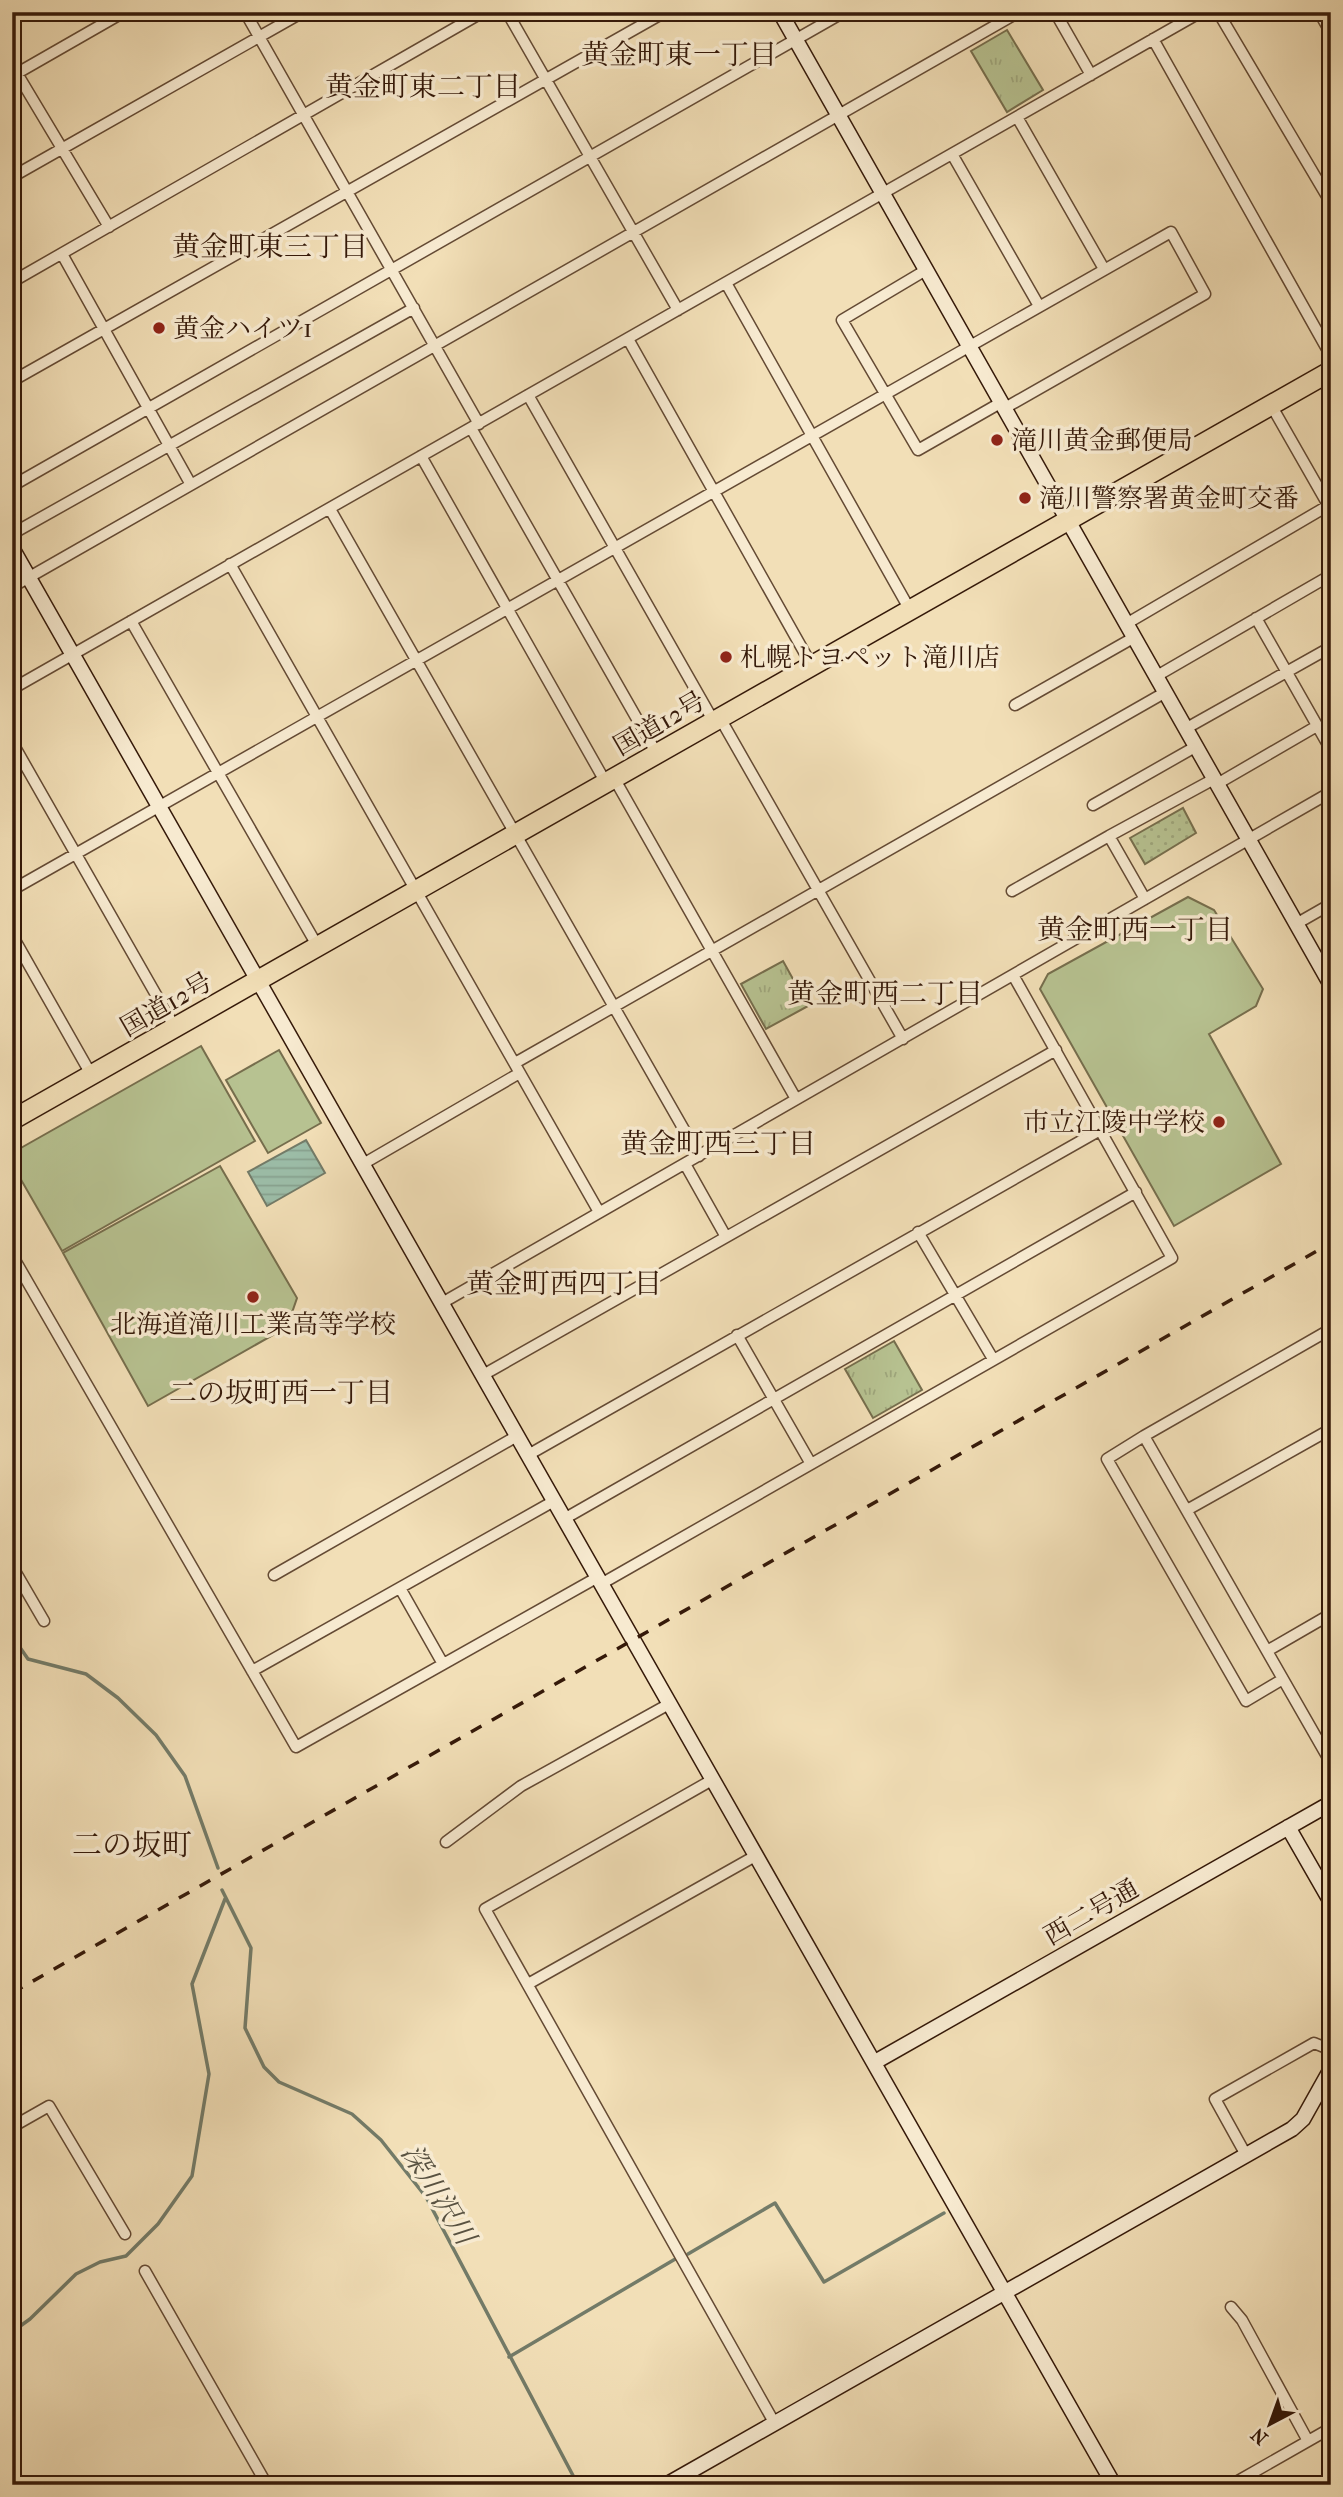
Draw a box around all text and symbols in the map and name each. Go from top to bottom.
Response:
district label: 黄金町東一丁目 [581,38,777,71]
district label: 黄金町東二丁目 [325,70,521,103]
district label: 黄金町東三丁目 [172,230,368,263]
place label: 黄金ハイツ1 [173,313,312,344]
marker: 黄金ハイツ1 [151,320,167,336]
place label: 滝川黄金郵便局 [1011,425,1193,456]
marker: 滝川黄金郵便局 [989,432,1005,448]
place label: 滝川警察署黄金町交番 [1039,483,1299,514]
marker: 滝川警察署黄金町交番 [1017,490,1033,506]
place label: 札幌トヨペット滝川店 [740,642,1000,673]
marker: 札幌トヨペット滝川店 [718,649,734,665]
street label: 国道12号 [608,685,711,762]
district label: 黄金町西一丁目 [1037,913,1233,946]
street label: 国道12号 [115,966,218,1043]
district label: 黄金町西二丁目 [787,977,983,1010]
place label: 市立江陵中学校 [1023,1107,1205,1138]
marker: 市立江陵中学校 [1211,1114,1227,1130]
district label: 黄金町西三丁目 [620,1127,816,1160]
district label: 黄金町西四丁目 [466,1267,662,1300]
marker: 北海道滝川工業高等学校 [245,1289,261,1305]
place label: 北海道滝川工業高等学校 [110,1309,396,1340]
district label: 二の坂町西一丁目 [169,1376,393,1409]
district label: 二の坂町 [72,1828,192,1863]
street label: 西二号通 [1038,1873,1144,1952]
water label: 深川沢川 [395,2138,484,2253]
north arrow [1234,2388,1304,2458]
text: N [1246,2423,1272,2449]

